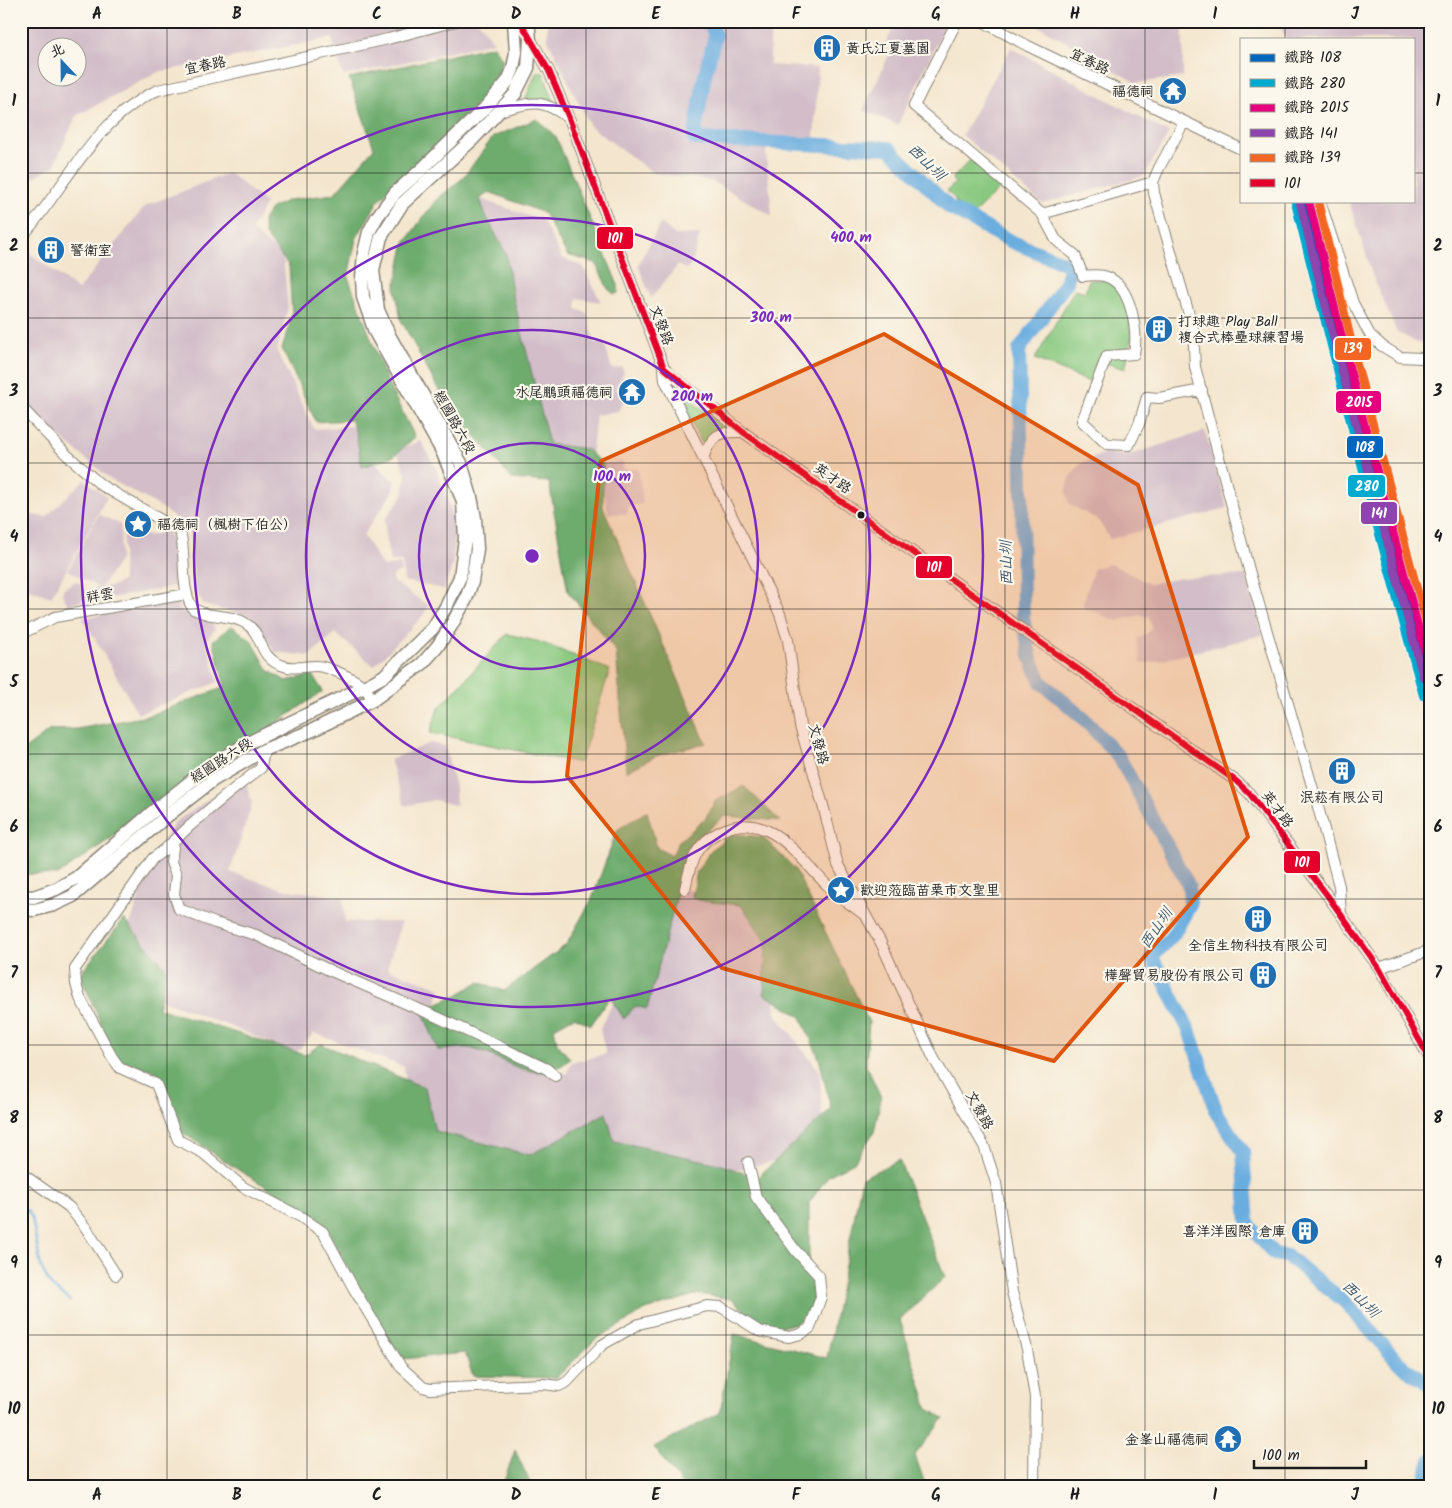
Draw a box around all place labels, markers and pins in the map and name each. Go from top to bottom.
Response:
building icon: 黃氏江夏墓園 [812,33,842,63]
place label: 黃氏江夏墓園 [846,38,930,60]
temple icon: 福德祠 [1158,76,1188,106]
place label: 福德祠 [1112,81,1154,103]
building icon: 警衛室 [36,235,66,265]
place label: 警衛室 [70,240,112,262]
place label: 打球趣 Play Ball 複合式棒壘球練習場 [1178,311,1304,349]
building icon: 打球趣 Play Ball 複合式棒壘球練習場 [1144,314,1174,344]
temple icon: 水尾鵬頭福德祠 [617,377,647,407]
place label: 水尾鵬頭福德祠 [515,382,613,404]
place icon: 福德祠（楓樹下伯公） [123,509,153,539]
unlabelled marker [856,510,866,520]
place label: 福德祠（楓樹下伯公） [157,514,297,536]
centre of rings [523,547,541,565]
building icon: 泯菘有限公司 [1327,756,1357,786]
place label: 泯菘有限公司 [1300,787,1384,809]
place icon: 歡迎蒞臨苗栗市文聖里 [826,875,856,905]
place label: 歡迎蒞臨苗栗市文聖里 [860,880,1000,902]
building icon: 全信生物科技有限公司 [1243,904,1273,934]
place label: 全信生物科技有限公司 [1188,935,1328,957]
building icon: 樺聲貿易股份有限公司 [1248,960,1278,990]
place label: 樺聲貿易股份有限公司 [1104,965,1244,987]
building icon: 喜洋洋國際 倉庫 [1290,1216,1320,1246]
place label: 喜洋洋國際 倉庫 [1182,1221,1286,1243]
temple icon: 金峯山福德祠 [1213,1424,1243,1454]
place label: 金峯山福德祠 [1125,1429,1209,1451]

